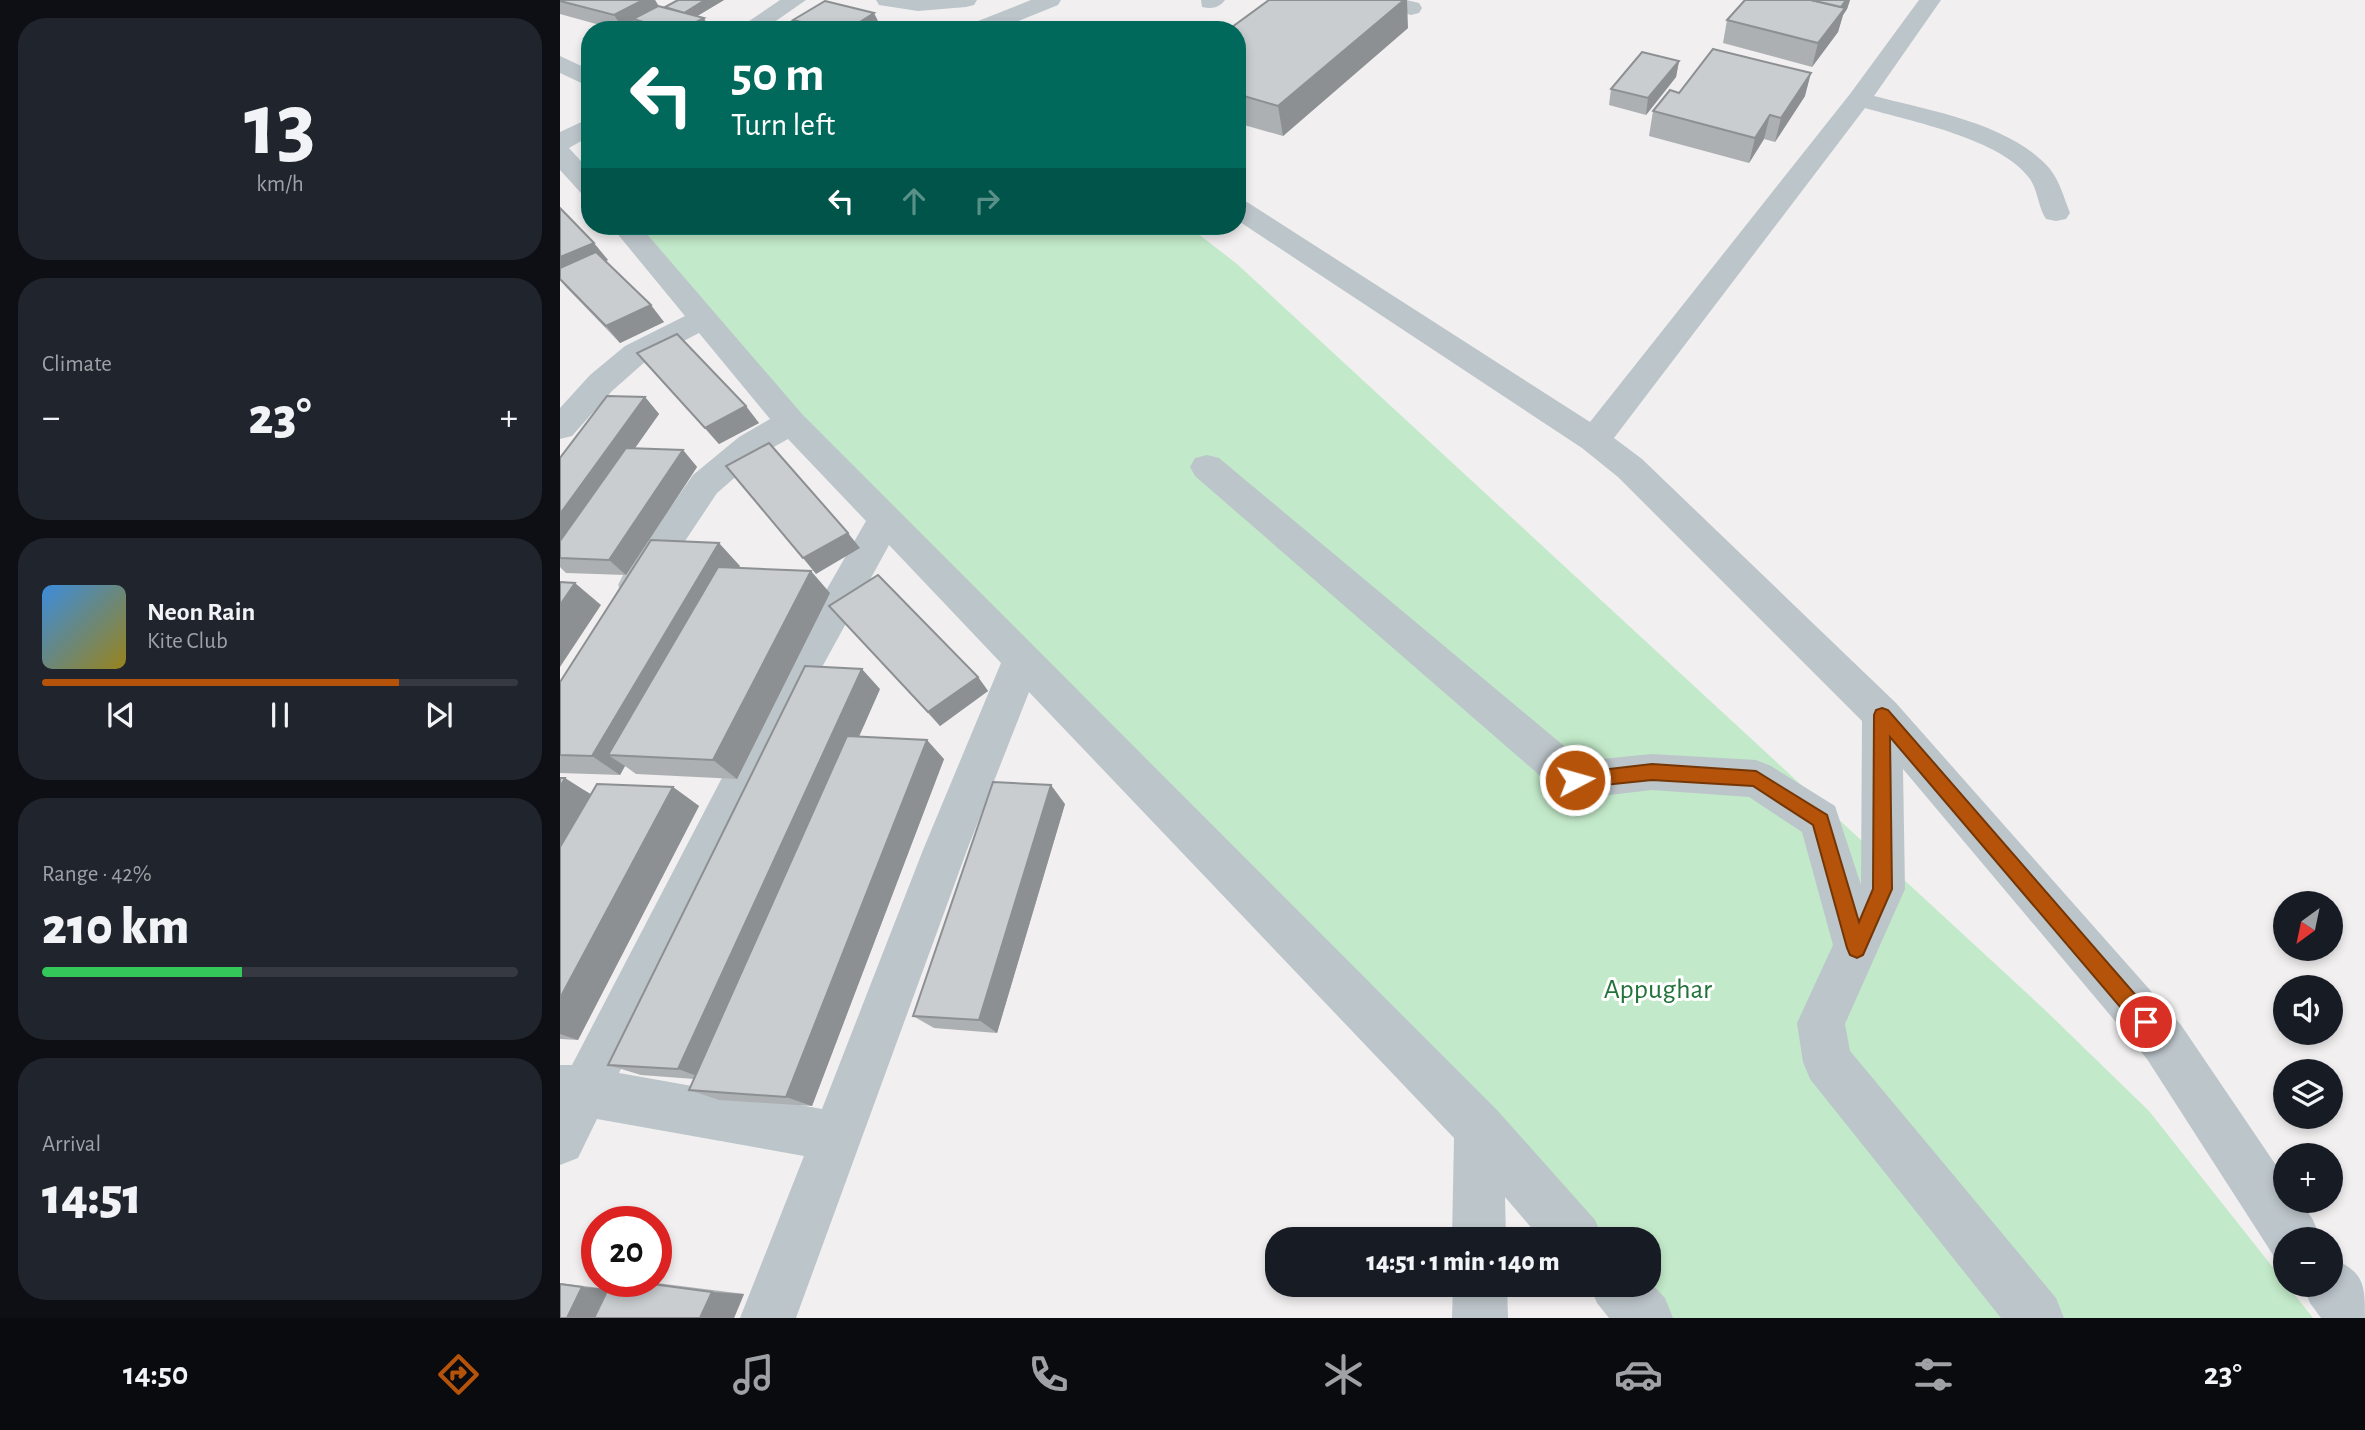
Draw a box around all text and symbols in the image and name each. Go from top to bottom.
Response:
icon: left [616,49,707,140]
text: 50 m [731,51,825,100]
text: 13 [244,80,316,171]
text: Turn left [731,109,835,141]
text: km/h [256,173,304,196]
icon: left [822,182,860,220]
icon: ahead [895,182,933,220]
icon: right [968,182,1006,220]
text: Climate [42,353,112,376]
text: 23° [249,391,311,443]
text: − [42,399,60,437]
text: + [500,399,518,437]
text: Neon Rain [147,599,255,625]
text: Kite Club [147,630,228,653]
icon: previous [102,696,140,734]
icon: pause [261,696,299,734]
icon: next [420,696,458,734]
position arrow [1538,743,1612,817]
text: Range · 42% [42,863,152,886]
north arrow [2273,891,2343,961]
map controls [2273,891,2343,1297]
text: 210 km [42,901,189,953]
button: sound [2273,975,2343,1045]
park label: Appughar [1604,976,1712,1004]
pin [2116,992,2176,1052]
icon: arrive [2127,1003,2165,1041]
button: layers [2273,1059,2343,1129]
text: Arrival [42,1133,101,1156]
button: + [2273,1143,2343,1213]
text: 14:51 [42,1171,142,1223]
speed limit sign: 20 [581,1206,672,1297]
button: − [2273,1227,2343,1297]
text: 14:51 · 1 min · 140 m [1366,1249,1560,1275]
icon: directions [434,1350,483,1399]
icon: music [729,1350,778,1399]
icon: phone [1024,1350,1073,1399]
icon: climate [1319,1350,1368,1399]
icon: car [1614,1350,1663,1399]
icon: filters [1909,1350,1958,1399]
text: 14:50 [123,1358,188,1390]
text: 23° [2204,1358,2242,1390]

